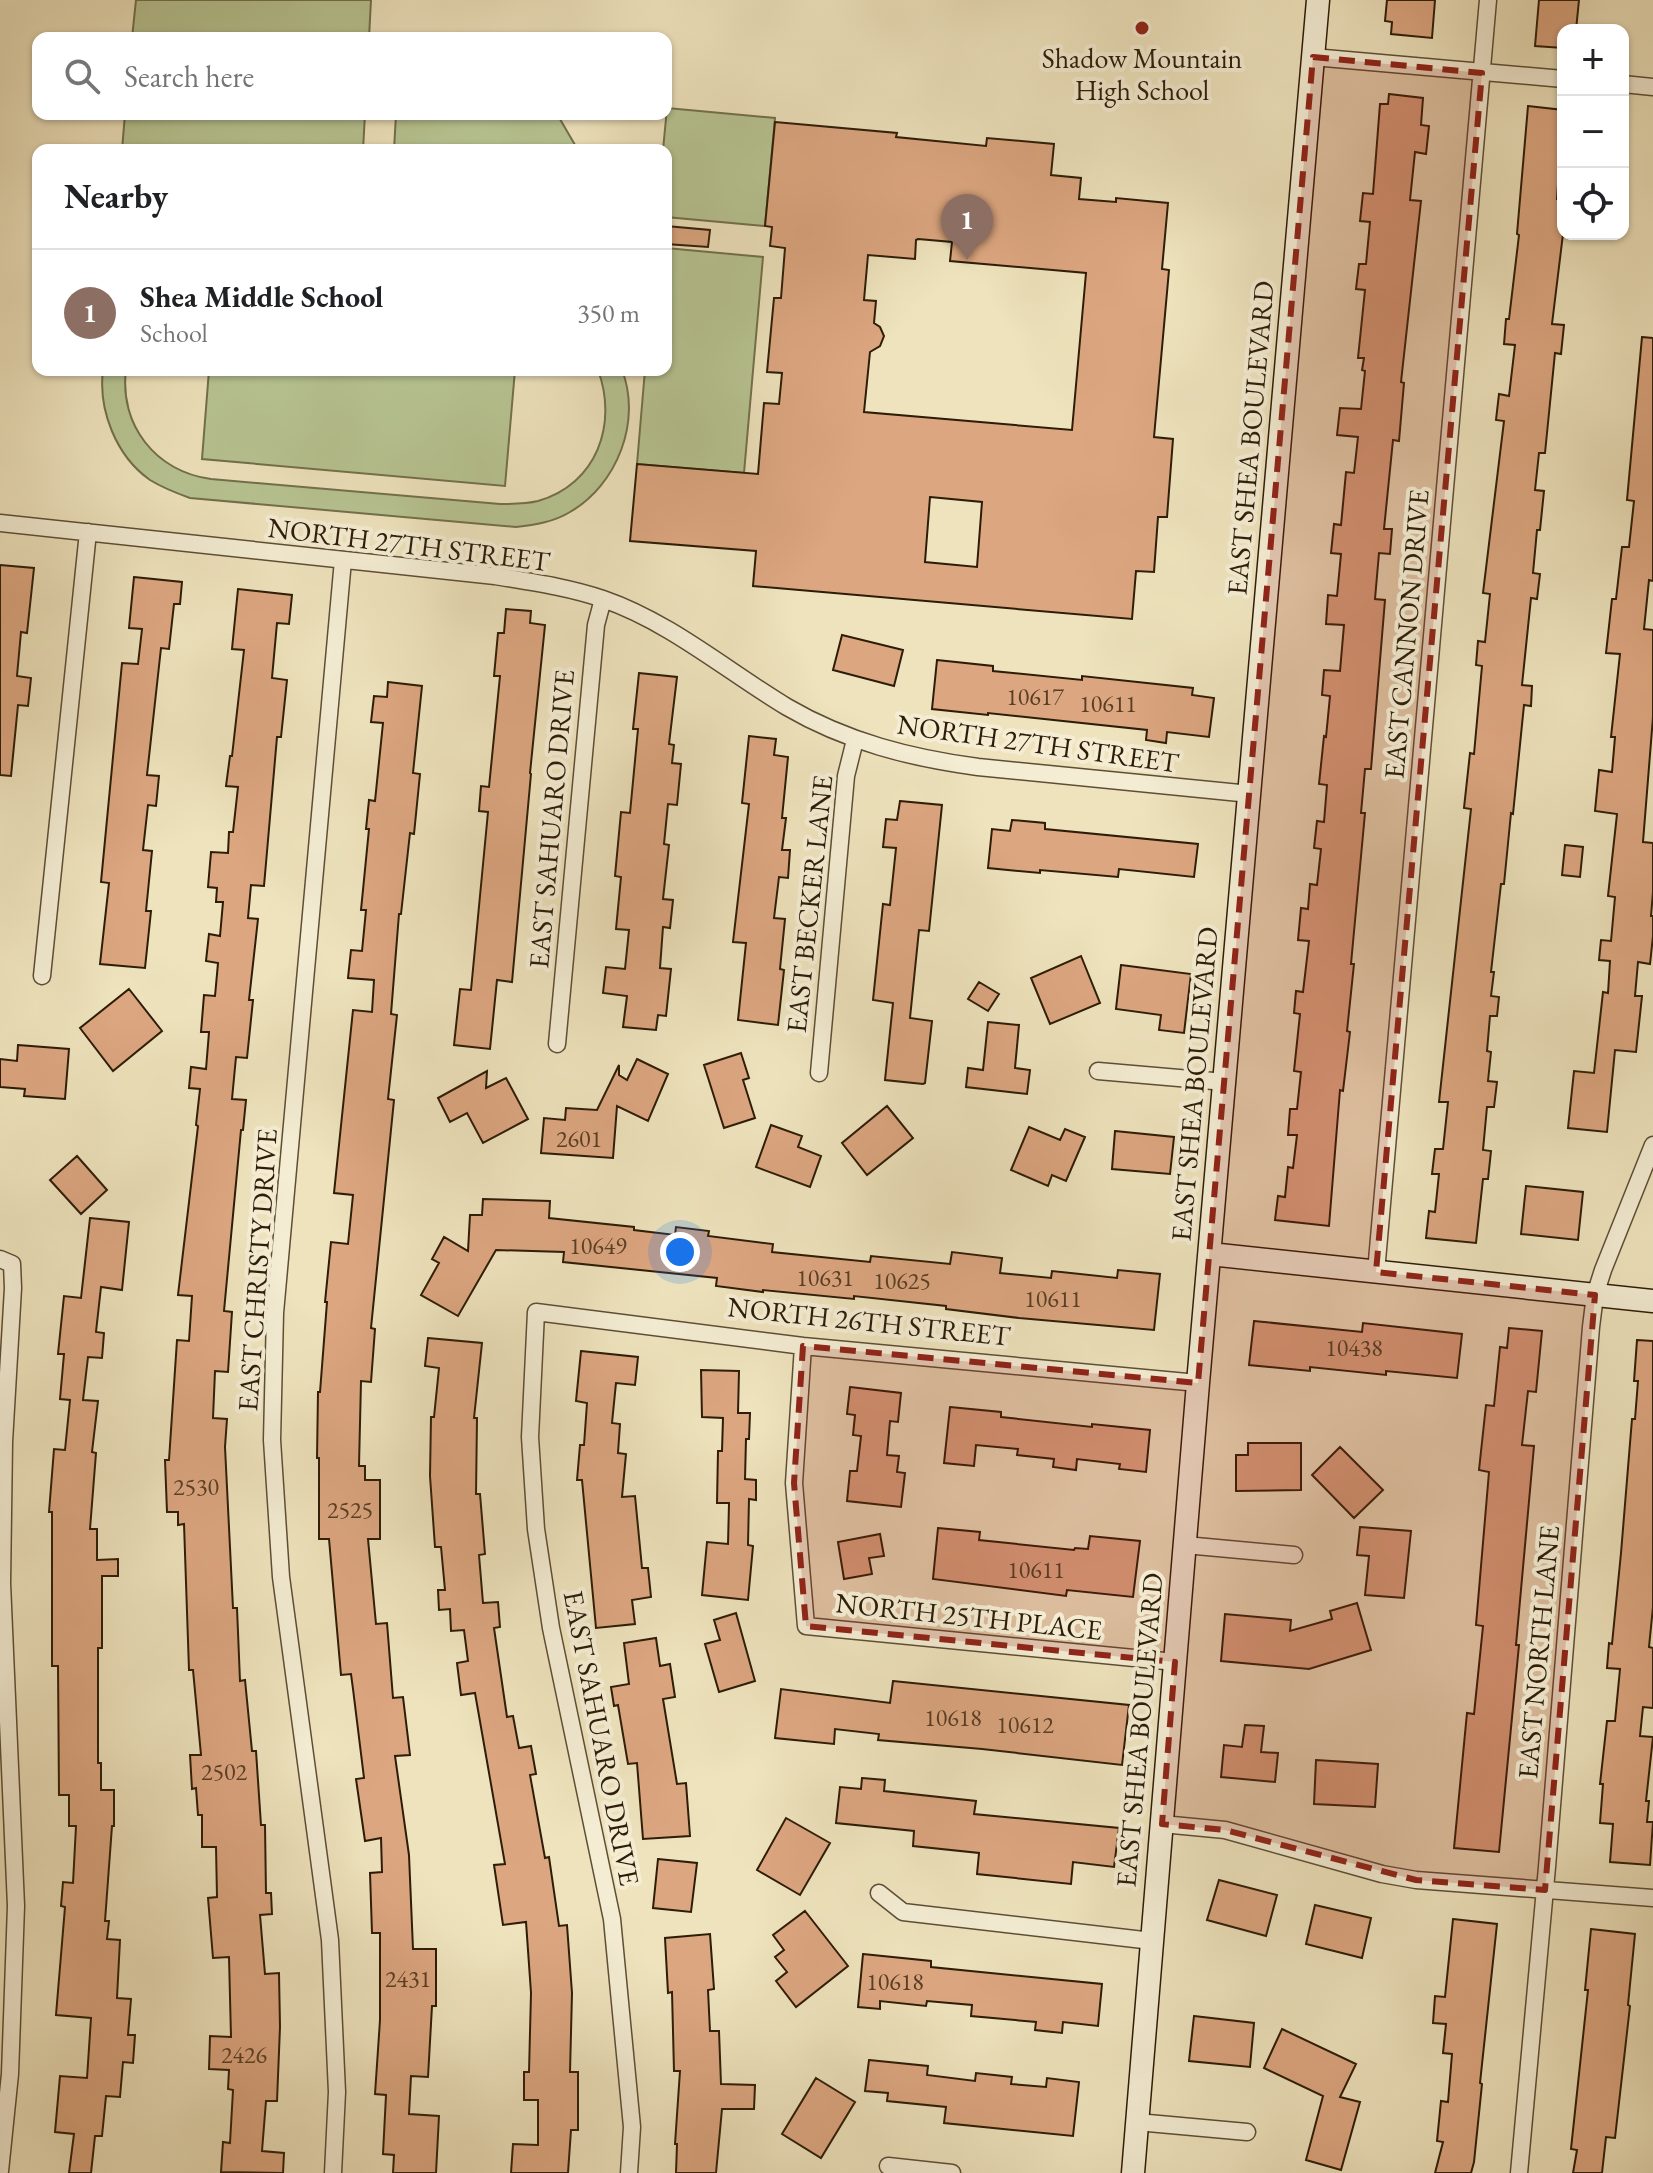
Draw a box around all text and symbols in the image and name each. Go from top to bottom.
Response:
marker: Shadow Mountain High School [1133,19,1151,37]
map controls [1557,24,1629,240]
button: + [1557,24,1629,96]
search box [32,32,672,120]
place label: Shadow Mountain High School [1042,40,1243,108]
icon: search [60,54,104,98]
text: Search here [124,57,254,96]
button: − [1557,96,1629,168]
button: locate [1557,168,1629,240]
text: Nearby [64,174,168,218]
pin: 1 [941,194,993,260]
text: Shea Middle School [140,277,383,316]
street label: EAST SHEA BOULEVARD [1218,279,1282,597]
text: 1 [83,296,97,330]
text: 350 m [577,296,640,330]
text: School [140,316,208,350]
street label: EAST CANNON DRIVE [1375,488,1437,780]
street label: NORTH 27TH STREET [266,509,552,579]
street label: EAST SAHUARO DRIVE [520,668,582,970]
house number: 10617 [1006,681,1064,712]
house number: 10611 [1079,688,1137,719]
street label: NORTH 27TH STREET [895,705,1181,781]
street label: EAST BECKER LANE [778,773,840,1035]
street label: EAST SHEA BOULEVARD [1162,925,1226,1243]
house number: 2601 [556,1123,602,1154]
street label: EAST CHRISTY DRIVE [229,1127,285,1413]
house number: 10649 [569,1230,627,1261]
your location [660,1232,700,1272]
house number: 10631 [796,1262,854,1293]
house number: 10625 [873,1265,931,1296]
house number: 10611 [1024,1283,1082,1314]
street label: NORTH 26TH STREET [726,1288,1012,1354]
house number: 10438 [1325,1332,1383,1363]
house number: 2530 [173,1471,219,1502]
house number: 2525 [327,1494,373,1525]
street label: EAST NORTH LANE [1509,1524,1567,1780]
house number: 10611 [1007,1554,1065,1585]
street label: EAST SHEA BOULEVARD [1107,1571,1171,1889]
street label: NORTH 25TH PLACE [834,1584,1104,1648]
street label: EAST SAHUARO DRIVE [556,1587,648,1889]
house number: 10618 [924,1702,982,1733]
house number: 10612 [996,1709,1054,1740]
house number: 2502 [201,1756,248,1787]
house number: 2431 [385,1963,431,1994]
house number: 10618 [866,1966,924,1997]
house number: 2426 [221,2039,267,2070]

